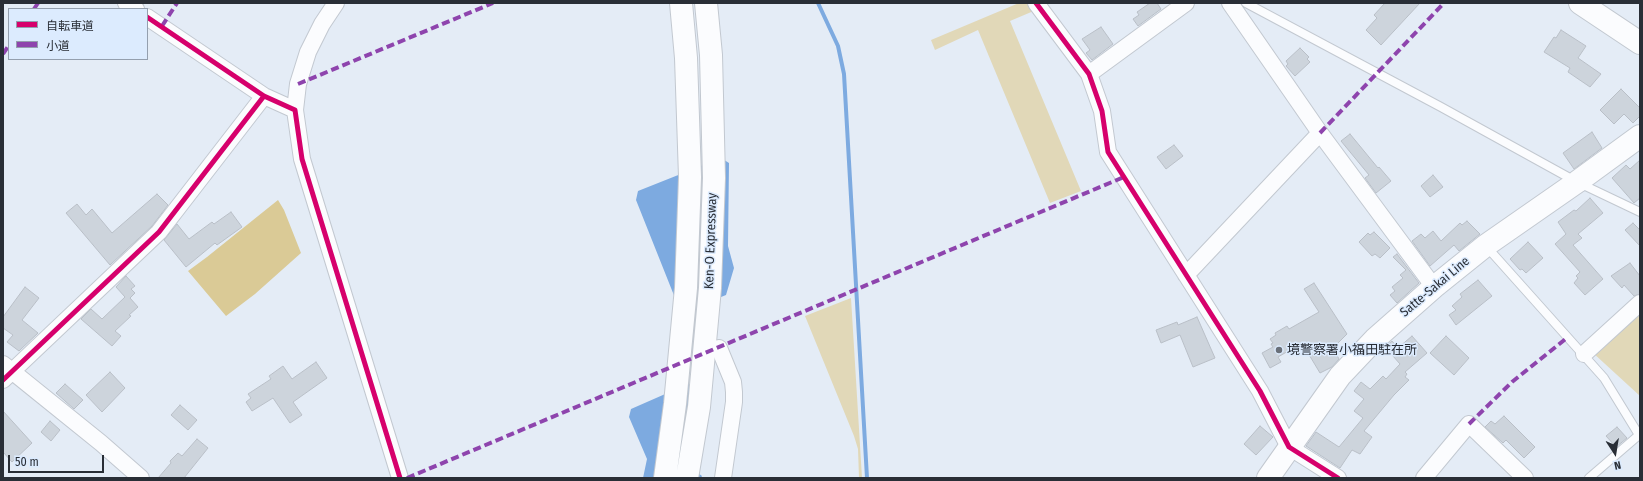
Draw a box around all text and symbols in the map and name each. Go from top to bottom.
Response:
legend [8,8,148,60]
text: 自転車道 [46,19,94,33]
text: 小道 [46,39,70,53]
street label: Ken-O Expressway [702,193,720,289]
street label: Satte-Sakai Line [1397,254,1473,320]
place label: 境警察署小福田駐在所 [1287,342,1417,358]
marker: 境警察署小福田駐在所 [1274,345,1284,355]
north arrow [1595,433,1635,473]
scale bar [10,447,106,473]
text: 50 m [15,455,39,469]
text: N [1613,458,1622,472]

